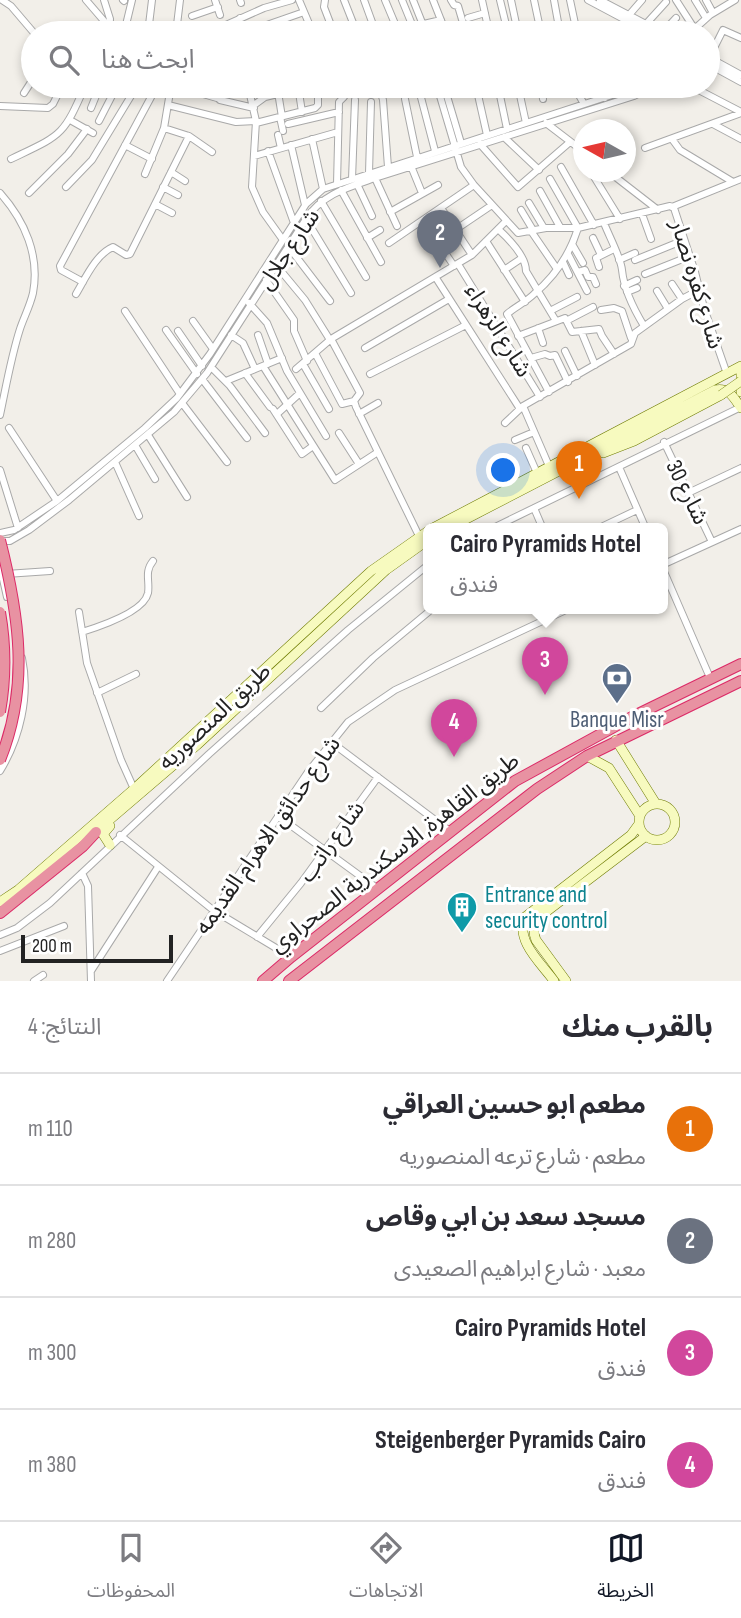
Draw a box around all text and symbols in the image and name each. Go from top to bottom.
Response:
search box [21,21,720,98]
icon: search [45,41,83,79]
text: ابحث هنا [101,45,195,76]
north arrow [573,119,636,182]
street label: شارع جلال [252,204,328,297]
pin: 2 [417,210,463,268]
street label: شارع كفره نصار [662,215,730,353]
street label: شارع الزهراء [457,279,538,383]
pin: 1 [556,441,602,499]
your location [486,453,520,487]
street label: شارع 30 [658,456,715,530]
popup [423,523,668,614]
text: Cairo Pyramids Hotel [450,529,641,560]
text: فندق [450,571,498,599]
pin: 3 [522,637,568,695]
street label: طريق المنصوريه [152,657,277,776]
bank icon: Banque Misr [600,661,634,705]
pin: 4 [431,699,477,757]
place label: Banque Misr [570,706,664,734]
street label: شارع حدائق الاهرام القديمه [189,731,349,942]
street label: طريق القاهرة, الاسكندرية الصحراوي [264,747,527,961]
street label: شارع راتب [293,795,372,889]
place label: Entrance and security control [485,881,608,935]
building icon: Entrance and security control [445,890,479,934]
scale bar [21,932,173,964]
text: 200 m [32,935,72,958]
text: بالقرب منك [562,1009,713,1045]
text: النتائج: 4 [28,1013,101,1041]
text: مطعم ابو حسين العراقي [383,1090,646,1121]
text: 110 m [28,1115,73,1143]
text: 1 [685,1115,695,1143]
text: مطعم · شارع ترعه المنصوريه [399,1143,646,1171]
text: مسجد سعد بن ابي وقاص [366,1202,646,1233]
text: 280 m [28,1227,76,1255]
text: 2 [685,1227,695,1255]
text: معبد · شارع ابراهيم الصعيدى [394,1255,646,1283]
text: Cairo Pyramids Hotel [455,1313,646,1344]
text: 300 m [28,1339,77,1367]
text: 3 [685,1339,695,1367]
text: فندق [598,1355,646,1383]
text: Steigenberger Pyramids Cairo [375,1425,646,1456]
text: 380 m [28,1451,76,1479]
text: 4 [685,1451,695,1479]
text: فندق [598,1467,646,1495]
tab: المحفوظات [87,1529,175,1611]
tab: الاتجاهات [349,1529,423,1611]
tab: الخريطة [597,1529,654,1611]

